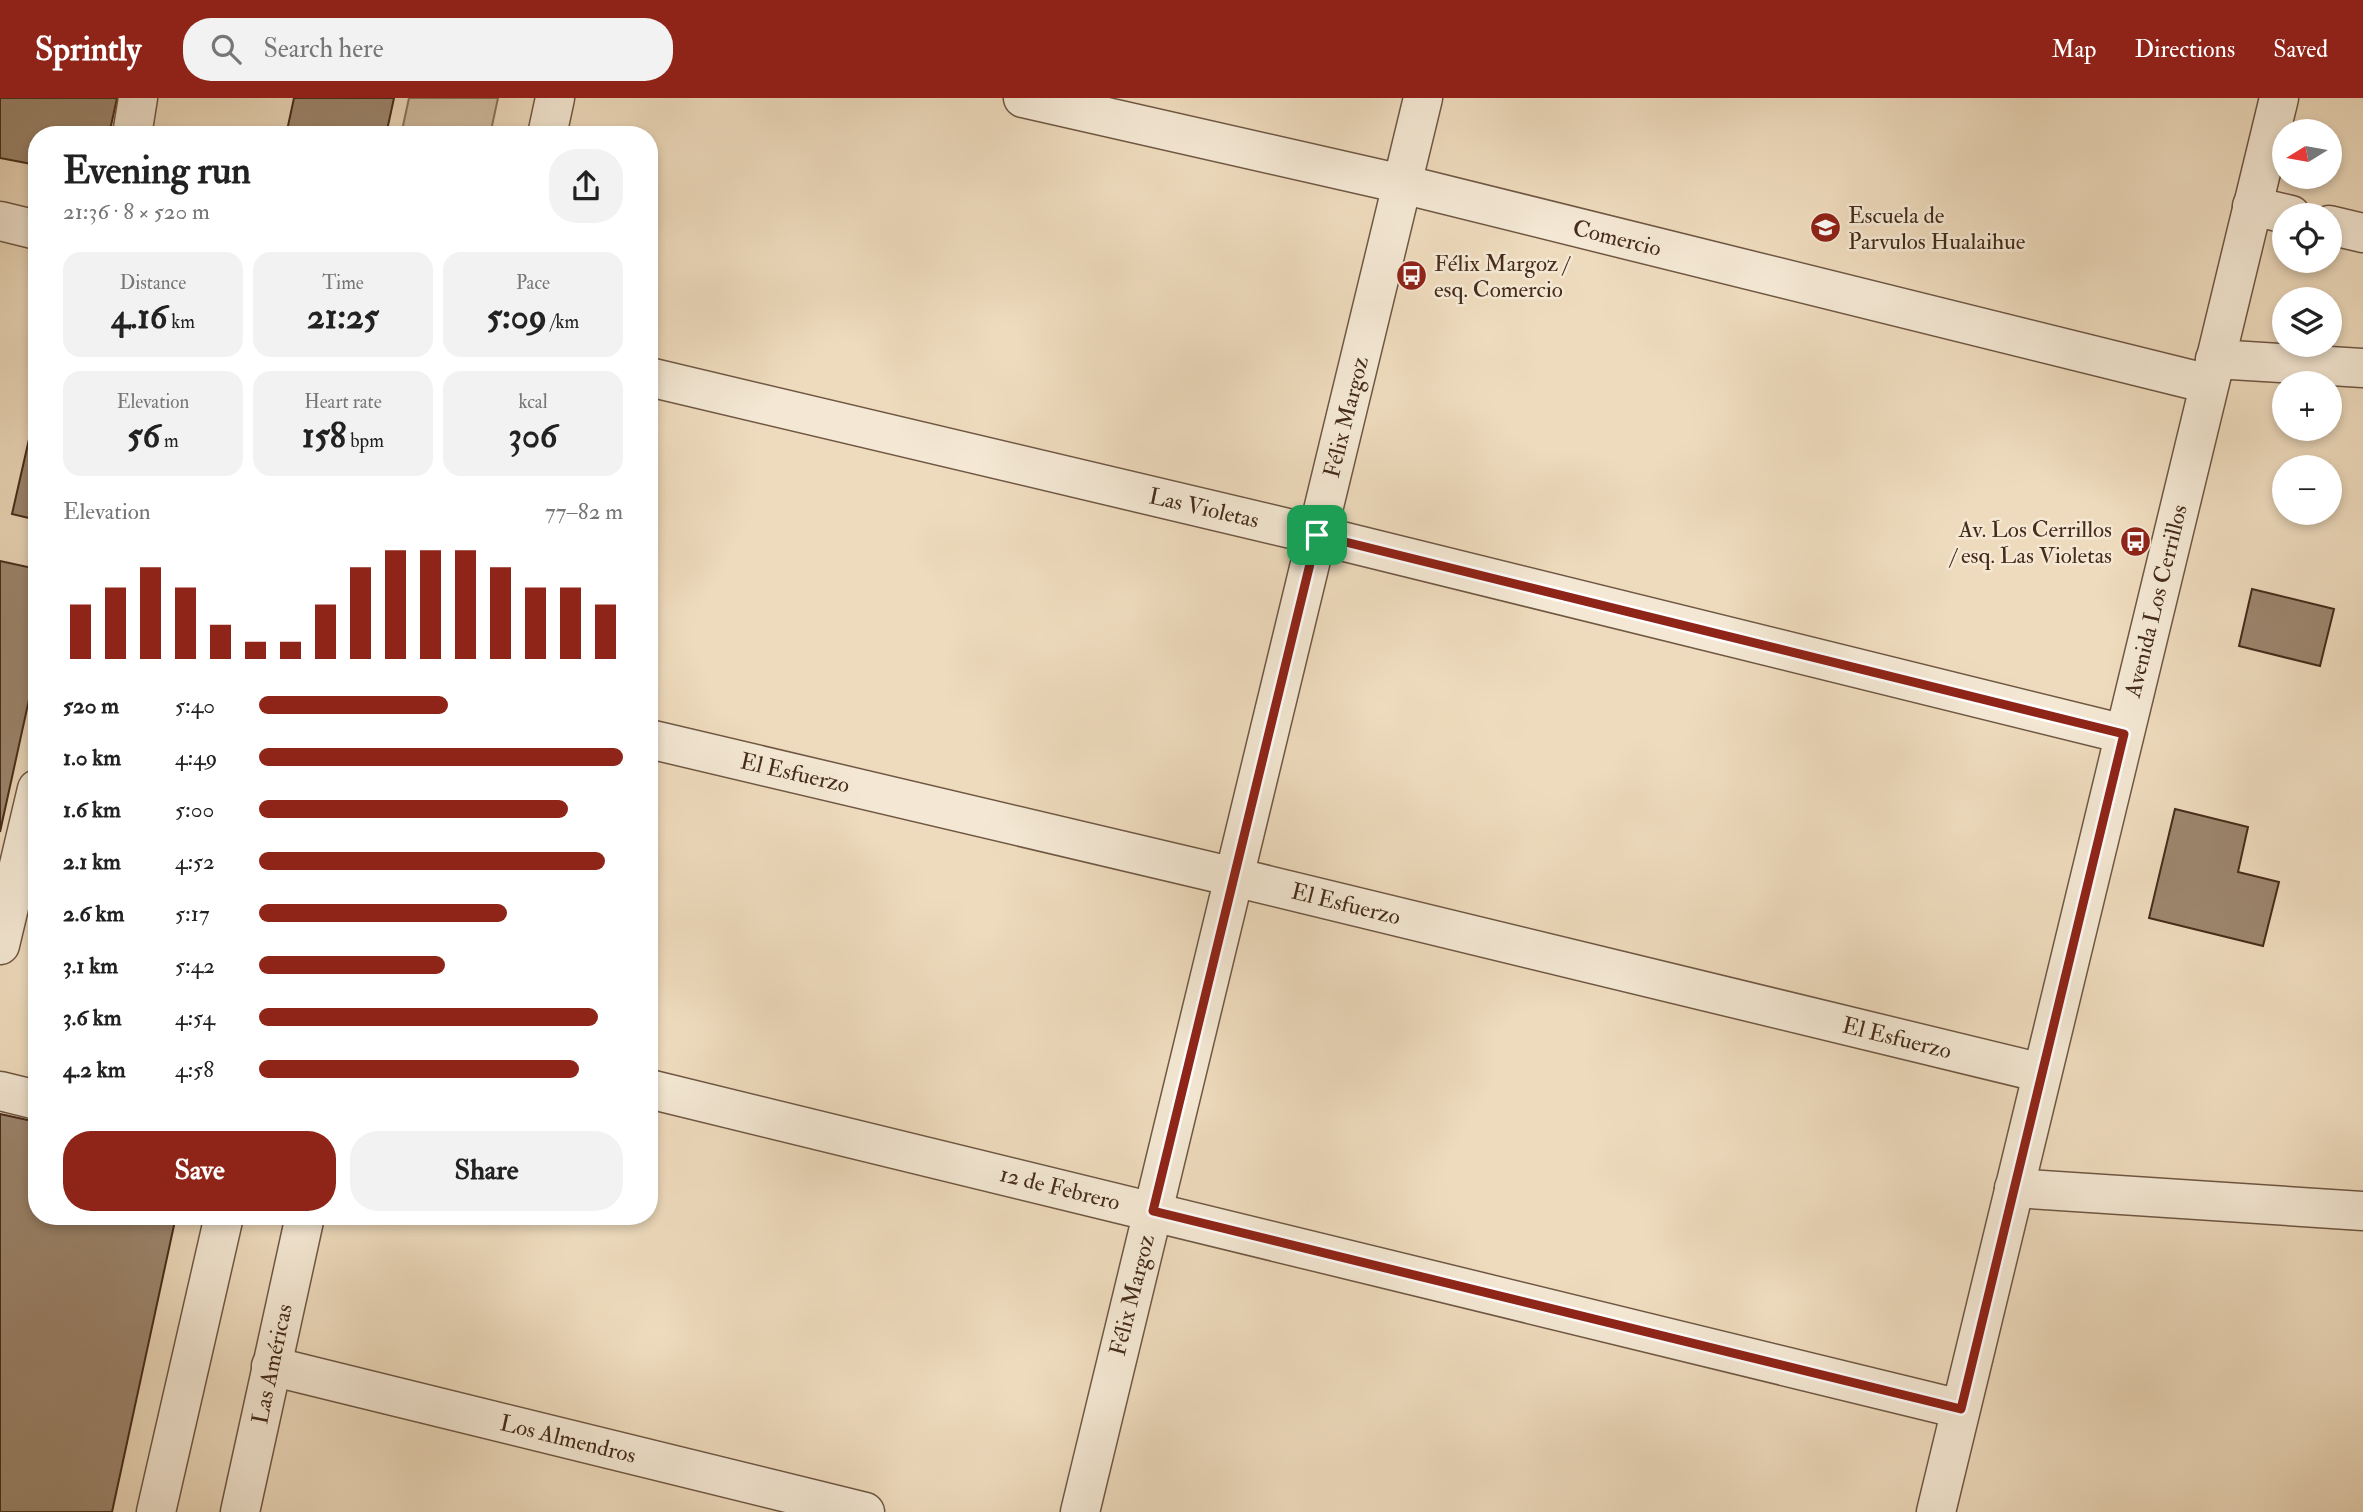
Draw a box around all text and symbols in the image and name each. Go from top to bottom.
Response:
search box [183,18,673,81]
text: Sprintly [35,29,141,70]
icon: search [207,30,245,68]
text: Search here [263,33,384,65]
text: Map [2051,34,2096,65]
text: Directions [2134,34,2235,65]
text: Saved [2273,34,2328,65]
north arrow [2272,119,2342,189]
map controls [2272,119,2342,525]
text: Evening run [63,147,251,195]
button: share [549,149,623,223]
text: 21:36 · 8 × 520 m [63,197,210,226]
place label: Escuela de Parvulos Hualaihue [1848,201,2026,256]
button: locate [2272,203,2342,273]
school or university icon: Escuela de Parvulos Hualaihue [1808,211,1842,245]
street label: Comercio [1570,213,1664,263]
place label: Félix Margoz / esq. Comercio [1434,249,1571,304]
bus stop icon: Félix Margoz / esq. Comercio [1394,259,1428,293]
text: Distance [120,271,186,295]
text: Time [322,271,364,295]
text: Pace [516,271,550,295]
button: layers [2272,287,2342,357]
text: 4.16 [111,295,167,339]
text: 21:25 [307,295,379,339]
text: 5:09 [487,295,547,339]
text: km [167,310,195,334]
text: /km [547,310,579,334]
street label: Félix Margoz [1317,353,1375,481]
button: + [2272,371,2342,441]
text: Elevation [117,390,189,414]
text: Heart rate [304,390,382,414]
text: kcal [518,390,548,414]
text: 56 [127,414,160,458]
text: 158 [302,414,346,458]
text: 306 [508,414,558,458]
text: m [160,429,179,453]
text: bpm [346,429,384,453]
button: − [2272,455,2342,525]
street label: Las Violetas [1146,481,1262,535]
text: Elevation [63,497,151,526]
text: 77–82 m [545,497,623,526]
street label: Avenida Los Cerrillos [2118,501,2194,701]
pin [1287,505,1347,565]
place label: Av. Los Cerrillos / esq. Las Violetas [1948,515,2112,570]
icon: arrive [1298,516,1336,554]
bus stop icon: Av. Los Cerrillos / esq. Las Violetas [2118,525,2152,559]
text: 520 m [63,691,119,720]
text: 5:40 [175,691,215,720]
text: 1.0 km [63,743,121,772]
text: 4:49 [175,743,217,772]
street label: El Esfuerzo [737,746,853,800]
text: 1.6 km [63,795,121,824]
text: 5:00 [175,795,214,824]
text: 2.1 km [63,847,121,876]
text: 4:52 [175,847,215,876]
street label: El Esfuerzo [1288,876,1404,932]
text: 2.6 km [63,899,124,928]
text: 5:17 [175,899,210,928]
text: 3.1 km [63,951,118,980]
text: 5:42 [175,951,215,980]
text: 3.6 km [63,1003,122,1032]
text: 4:54 [175,1003,215,1032]
street label: El Esfuerzo [1839,1010,1955,1066]
text: 4.2 km [63,1055,126,1084]
text: 4:58 [175,1055,214,1084]
button: Save [63,1131,336,1211]
button: Share [350,1131,623,1211]
street label: 12 de Febrero [997,1159,1123,1217]
street label: Félix Margoz [1103,1231,1161,1359]
street label: Las Américas [245,1301,299,1427]
street label: Los Almendros [497,1408,639,1470]

